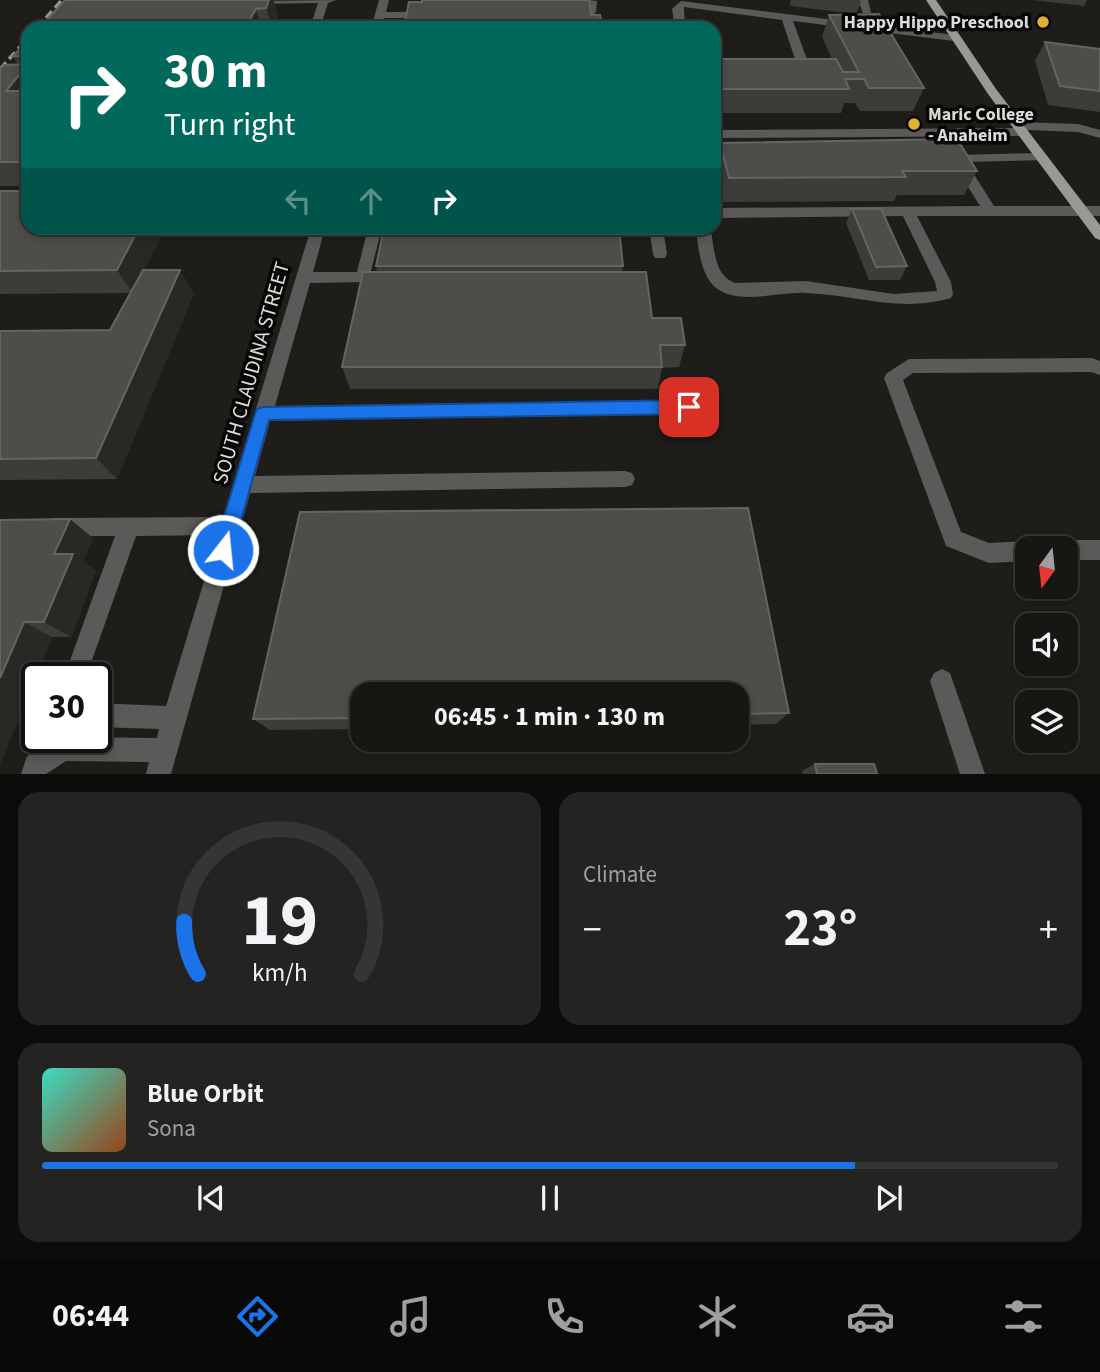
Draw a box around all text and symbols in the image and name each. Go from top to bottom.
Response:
place label: Happy Hippo Preschool [844,10,1029,35]
marker: Happy Hippo Preschool [1035,14,1051,30]
text: 30 m [164,37,268,107]
icon: right [49,49,140,140]
text: Turn right [164,102,295,148]
place label: Maric College - Anaheim [928,102,1034,148]
marker: Maric College - Anaheim [906,116,922,132]
icon: left [279,182,317,220]
icon: ahead [352,182,390,220]
icon: right [425,182,463,220]
street label: SOUTH CLAUDINA STREET [205,258,297,488]
pin [659,377,719,437]
icon: arrive [670,388,708,426]
position arrow [186,513,260,587]
north arrow [1015,536,1078,598]
map controls [1015,536,1078,753]
button: sound [1015,613,1078,676]
speed limit sign: 30 [21,662,112,753]
button: layers [1015,690,1078,753]
text: 06:45 · 1 min · 130 m [434,698,665,735]
text: Climate [583,858,657,891]
text: 19 [241,870,318,974]
text: 23° [784,892,857,966]
text: − [583,903,602,957]
text: + [1039,903,1058,957]
text: km/h [252,955,307,991]
text: Blue Orbit [147,1075,264,1112]
text: Sona [147,1112,196,1145]
icon: previous [192,1179,230,1217]
icon: pause [531,1179,569,1217]
icon: next [870,1179,908,1217]
icon: directions [233,1292,282,1341]
icon: music [386,1292,435,1341]
icon: phone [540,1292,589,1341]
icon: climate [693,1292,742,1341]
icon: car [846,1292,895,1341]
icon: filters [999,1292,1048,1341]
text: 06:44 [52,1293,129,1339]

